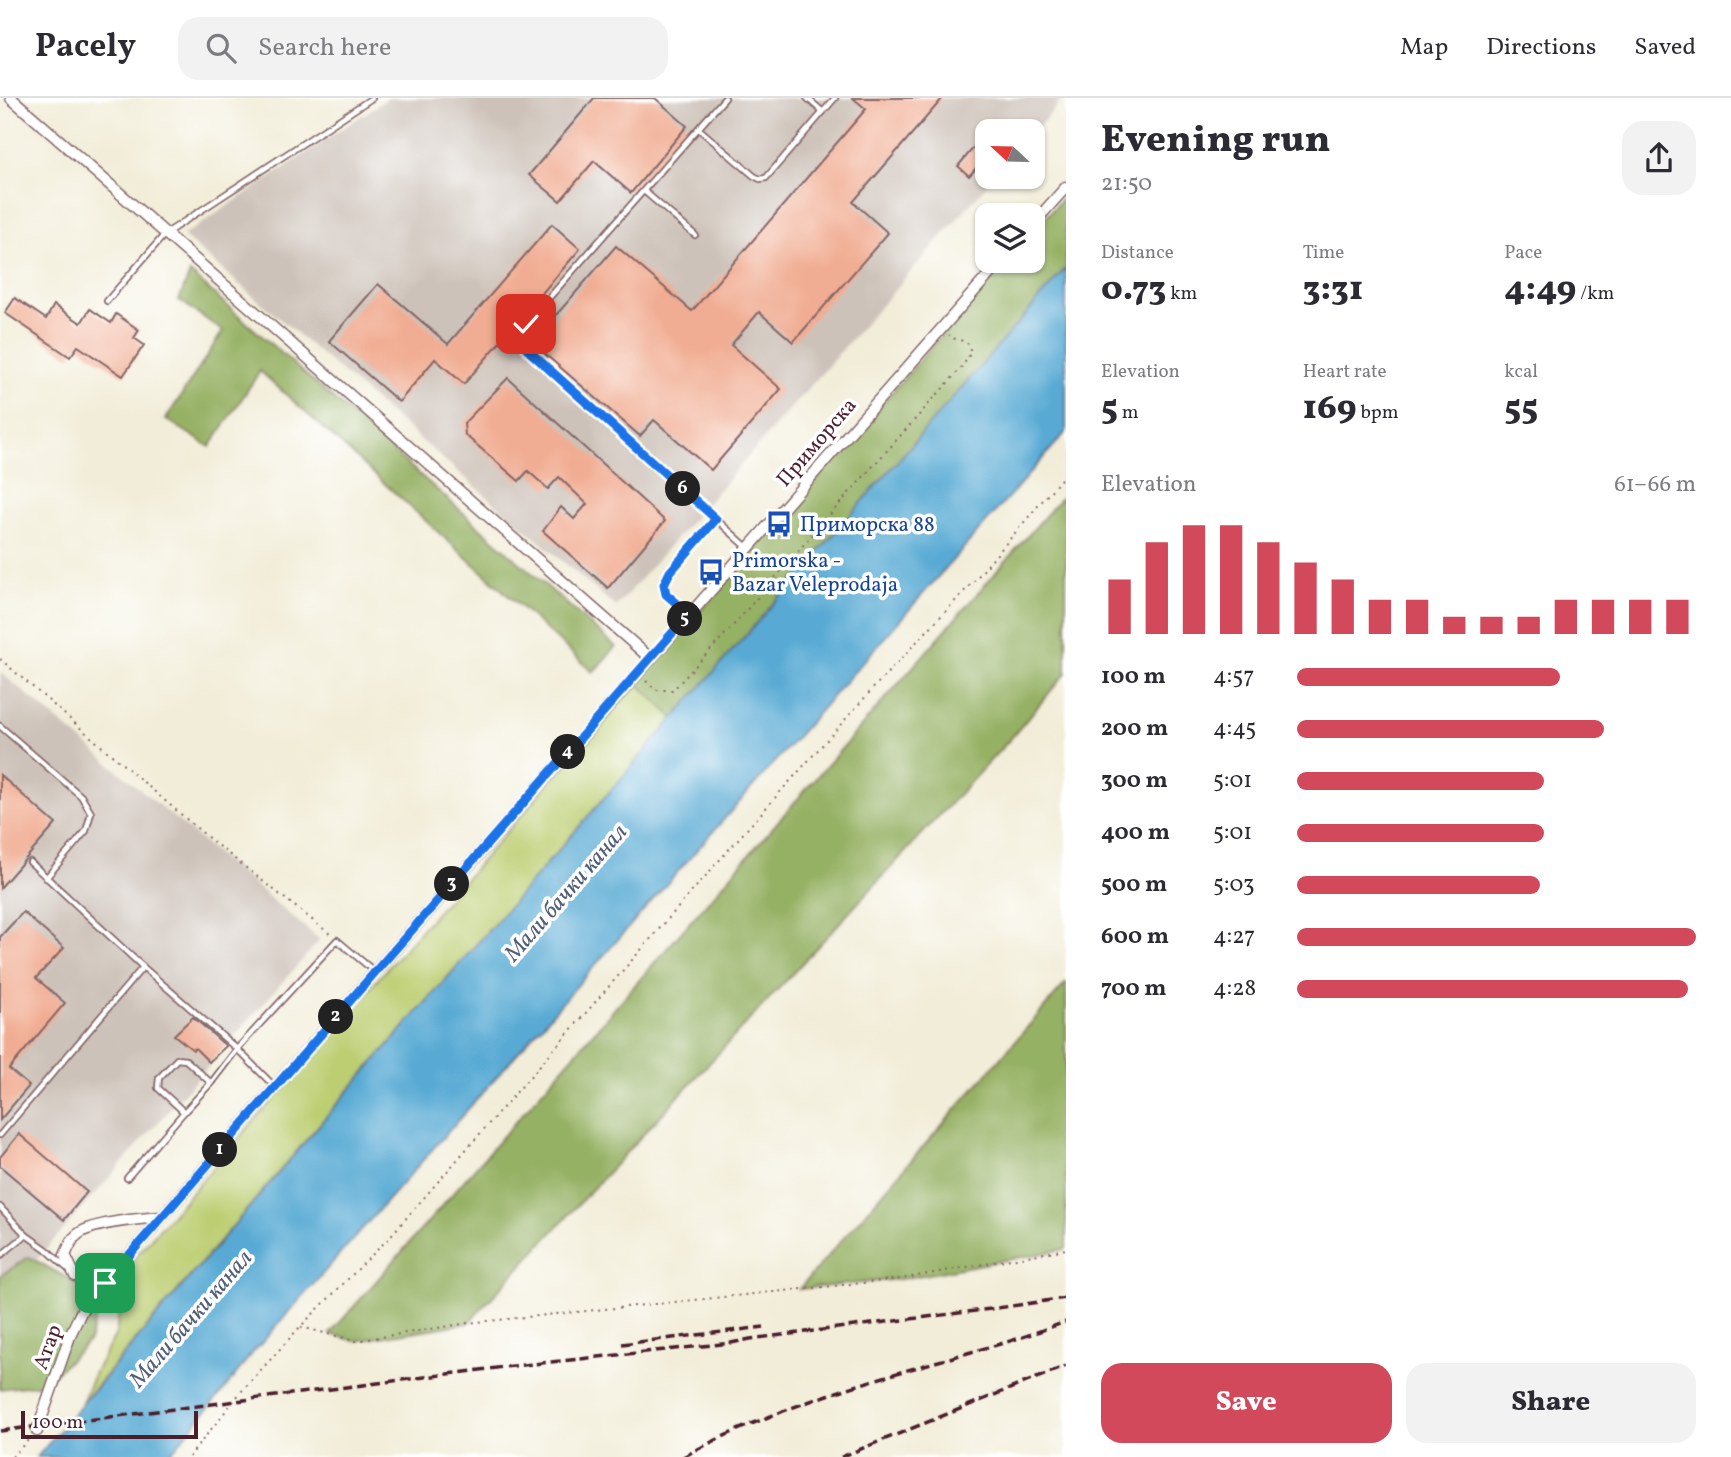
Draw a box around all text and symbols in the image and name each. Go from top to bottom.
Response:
search box [178,17,668,80]
text: Pacely [35,25,136,71]
icon: search [202,29,240,67]
text: Search here [258,30,391,66]
text: Map [1400,31,1448,65]
text: Directions [1486,31,1596,65]
text: Saved [1634,31,1696,65]
text: Evening run [1101,115,1331,168]
north arrow [975,119,1045,189]
map controls [975,119,1045,273]
button: share [1622,121,1696,195]
text: 21:50 [1101,168,1152,200]
button: layers [975,203,1045,273]
text: Distance [1101,240,1174,266]
text: Time [1303,240,1344,266]
text: Pace [1504,240,1542,266]
text: 0.73 [1101,266,1166,314]
text: 3:31 [1303,266,1363,314]
text: 4:49 [1504,266,1576,314]
text: km [1166,281,1197,307]
text: /km [1576,281,1614,307]
pin [496,294,556,354]
icon: check [507,305,545,343]
text: Elevation [1101,359,1180,385]
text: Heart rate [1303,359,1387,385]
text: kcal [1504,359,1538,385]
text: 5 [1101,385,1118,433]
text: 169 [1303,385,1357,433]
text: 55 [1504,385,1538,433]
street label: Приморска [770,392,864,494]
text: m [1118,400,1138,426]
text: bpm [1357,400,1399,426]
text: Elevation [1101,469,1197,501]
text: 61–66 m [1614,469,1696,501]
pin: 6 [666,472,700,506]
text: 6 [677,475,688,501]
bus stop icon: Приморска 88 [764,509,794,539]
place label: Приморска 88 [800,511,935,540]
place label: Primorska - Bazar Veleprodaja [732,547,898,600]
bus stop icon: Primorska - Bazar Veleprodaja [696,557,726,587]
pin: 5 [668,602,702,636]
text: 5 [680,605,689,631]
text: 100 m [1101,661,1166,693]
text: 4:57 [1213,661,1254,693]
text: 200 m [1101,713,1168,745]
text: 4:45 [1213,713,1256,745]
pin: 4 [550,734,586,770]
text: 4 [562,738,573,764]
text: 300 m [1101,765,1168,797]
text: 5:01 [1213,765,1252,797]
text: 400 m [1101,817,1170,849]
text: 5:01 [1213,817,1252,849]
water label: Мали бачки канал [497,818,635,970]
pin: 3 [434,866,470,902]
text: 500 m [1101,869,1167,901]
text: 5:03 [1213,869,1255,901]
text: 3 [447,870,456,896]
text: 600 m [1101,921,1169,953]
text: 4:27 [1213,921,1255,953]
text: 700 m [1101,973,1167,1005]
text: 4:28 [1213,973,1256,1005]
pin: 2 [318,1000,354,1034]
text: 2 [331,1003,340,1029]
pin: 1 [202,1132,238,1168]
text: 1 [216,1136,223,1162]
water label: Мали бачки канал [122,1244,260,1396]
pin [75,1253,135,1313]
icon: arrive [86,1264,124,1302]
street label: Атар [27,1321,70,1374]
button: Save [1101,1363,1392,1443]
button: Share [1406,1363,1696,1443]
scale bar [21,1408,198,1440]
text: 100 m [32,1410,83,1436]

